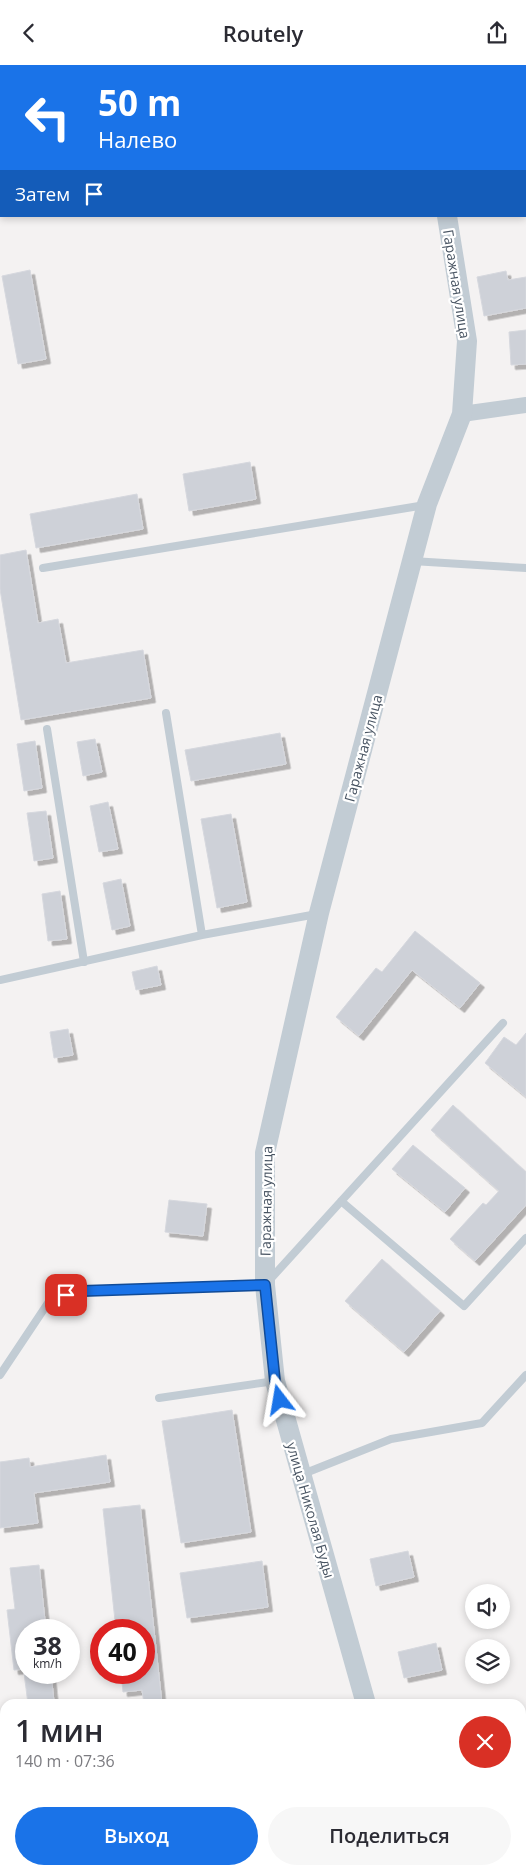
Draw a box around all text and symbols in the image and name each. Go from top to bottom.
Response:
text: Routely [223,18,303,48]
icon: back [15,19,43,47]
icon: share [483,19,511,47]
text: 50 m [98,79,181,126]
icon: left [15,85,80,150]
text: Налево [98,124,177,154]
icon: arrive [80,180,108,208]
text: Затем [15,181,70,207]
street label: Гаражная улица [439,228,475,340]
street label: Гаражная улица [340,692,386,804]
street label: Гаражная улица [256,1146,276,1256]
pin [45,1274,87,1316]
icon: arrive [52,1281,80,1309]
position arrow [253,1373,305,1425]
street label: улица Николая Буды [282,1440,340,1580]
map controls [465,1584,510,1684]
button: sound [465,1584,510,1629]
speed limit sign: 40 [90,1619,155,1684]
text: 38 [33,1628,62,1662]
button: layers [465,1639,510,1684]
text: km/h [33,1655,62,1672]
text: 1 мин [15,1710,103,1751]
button: close [459,1716,511,1768]
text: 140 m · 07:36 [15,1750,115,1772]
button: Выход [15,1807,258,1865]
button: Поделиться [268,1807,511,1865]

